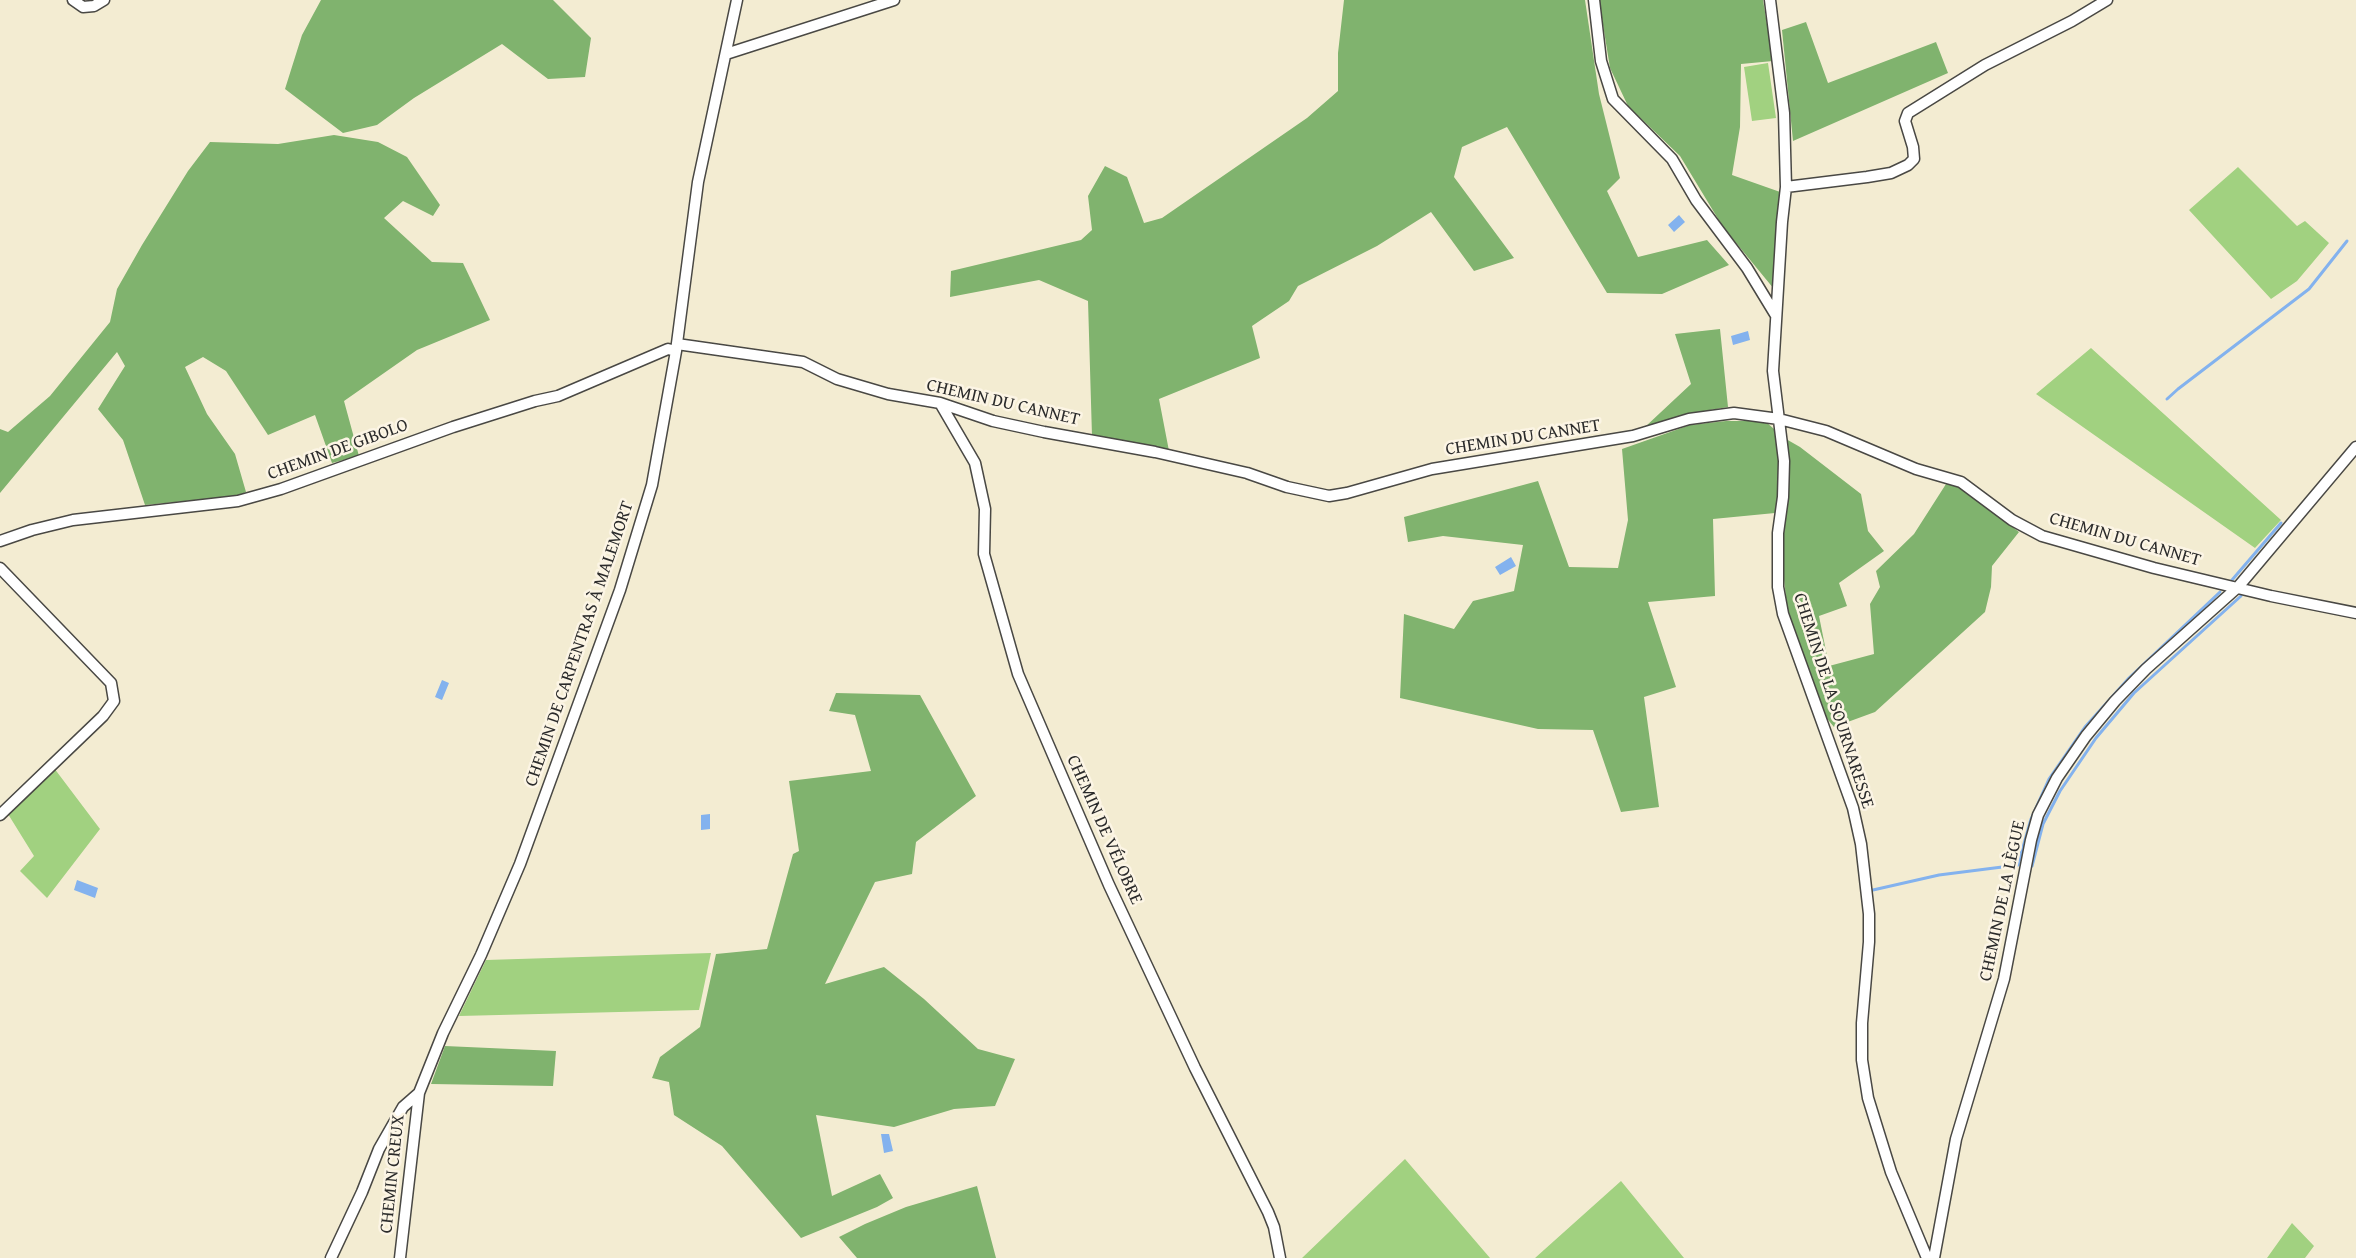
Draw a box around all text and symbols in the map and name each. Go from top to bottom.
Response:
street label: CHEMIN DU CANNET [924,375,1082,431]
street label: CHEMIN DE GIBOLO [265,415,411,485]
street label: CHEMIN DU CANNET [1444,415,1602,461]
street label: CHEMIN DE CARPENTRAS À MALEMORT [521,499,639,789]
street label: CHEMIN DU CANNET [2047,508,2203,572]
street label: CHEMIN DE LA SOURNARESSE [1788,591,1878,811]
street label: CHEMIN DE VÉLOBRE [1061,752,1147,908]
street label: CHEMIN DE LA LÈGUE [1975,819,2031,983]
street label: CHEMIN CREUX [376,1114,410,1234]

